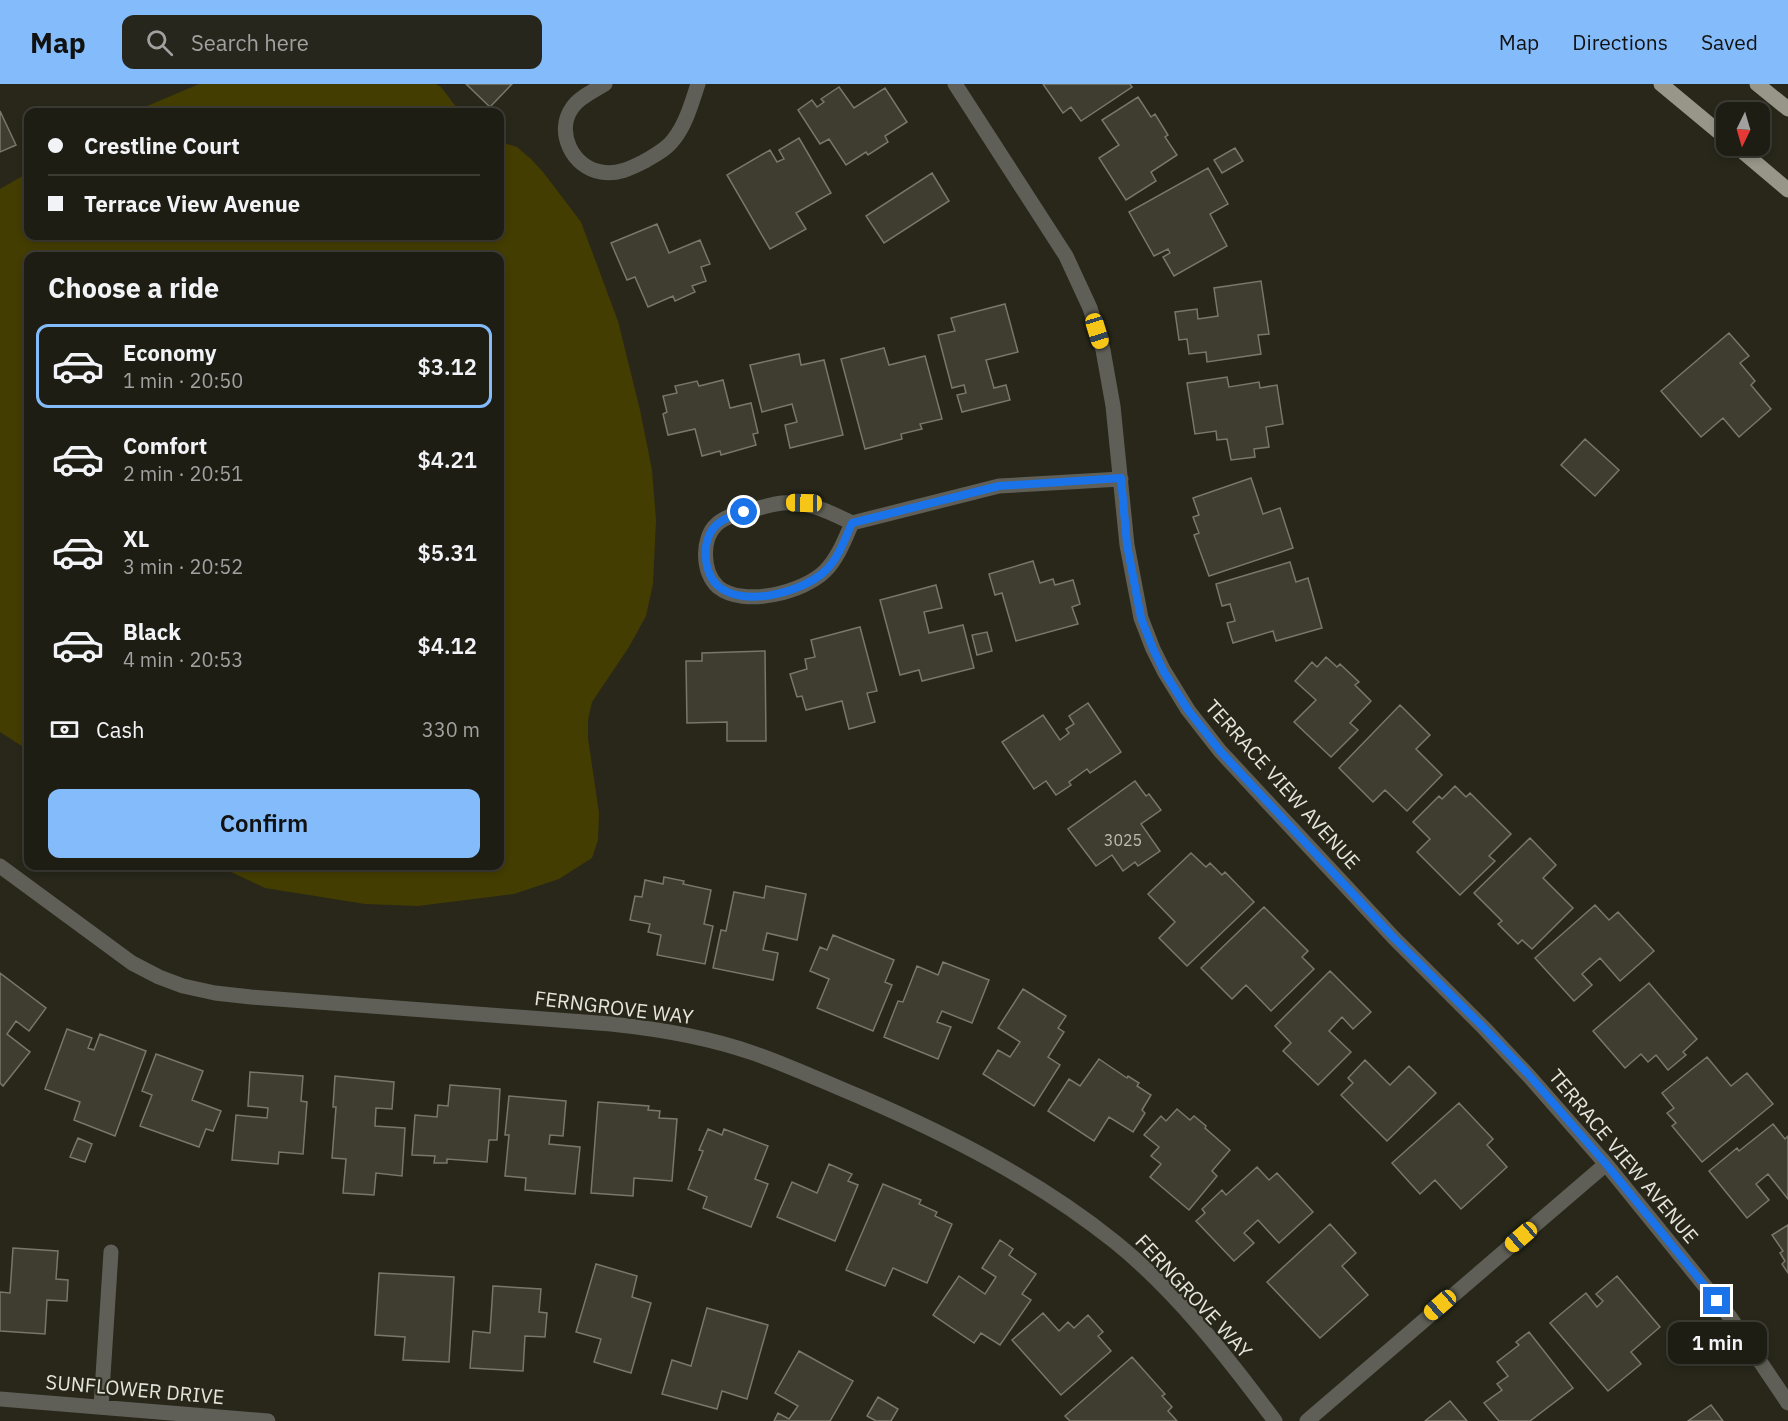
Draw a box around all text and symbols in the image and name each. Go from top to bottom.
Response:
search box [122,15,542,69]
text: Map [30,24,86,61]
icon: search [143,26,176,59]
text: Search here [191,28,309,57]
text: Map [1499,28,1539,56]
text: Directions [1572,28,1668,56]
text: Saved [1701,28,1758,56]
north arrow [1716,102,1770,156]
map controls [1716,102,1770,156]
text: Crestline Court [84,131,240,160]
text: Terrace View Avenue [84,189,300,218]
text: Choose a ride [48,270,219,305]
car [1083,311,1111,351]
text: Economy [123,338,217,367]
icon: car [51,339,105,393]
text: $3.12 [418,352,477,381]
text: 1 min · 20:50 [123,367,243,394]
text: Comfort [123,431,207,460]
icon: car [51,432,105,486]
text: $4.21 [418,445,477,474]
text: 2 min · 20:51 [123,460,243,487]
car [786,494,822,512]
route start [730,498,757,525]
text: XL [123,524,149,553]
icon: car [51,525,105,579]
text: $5.31 [418,538,477,567]
text: 3 min · 20:52 [123,553,243,580]
text: Black [123,617,181,646]
icon: car [51,618,105,672]
text: $4.12 [418,631,477,660]
text: 4 min · 20:53 [123,646,243,673]
street label: TERRACE VIEW AVENUE [1199,693,1367,875]
icon: cash [48,713,81,746]
text: Cash [96,715,145,744]
text: 330 m [422,716,480,743]
button: Confirm [48,789,480,858]
house number: 3025 [1104,830,1142,850]
street label: FERNGROVE WAY [533,984,695,1030]
street label: TERRACE VIEW AVENUE [1543,1063,1705,1249]
car [1502,1218,1540,1256]
street label: FERNGROVE WAY [1130,1228,1259,1364]
car [1421,1286,1459,1324]
route end [1703,1287,1730,1314]
callout: 1 min [1668,1322,1766,1364]
text: 1 min [1692,1329,1743,1356]
street label: SUNFLOWER DRIVE [45,1368,225,1410]

